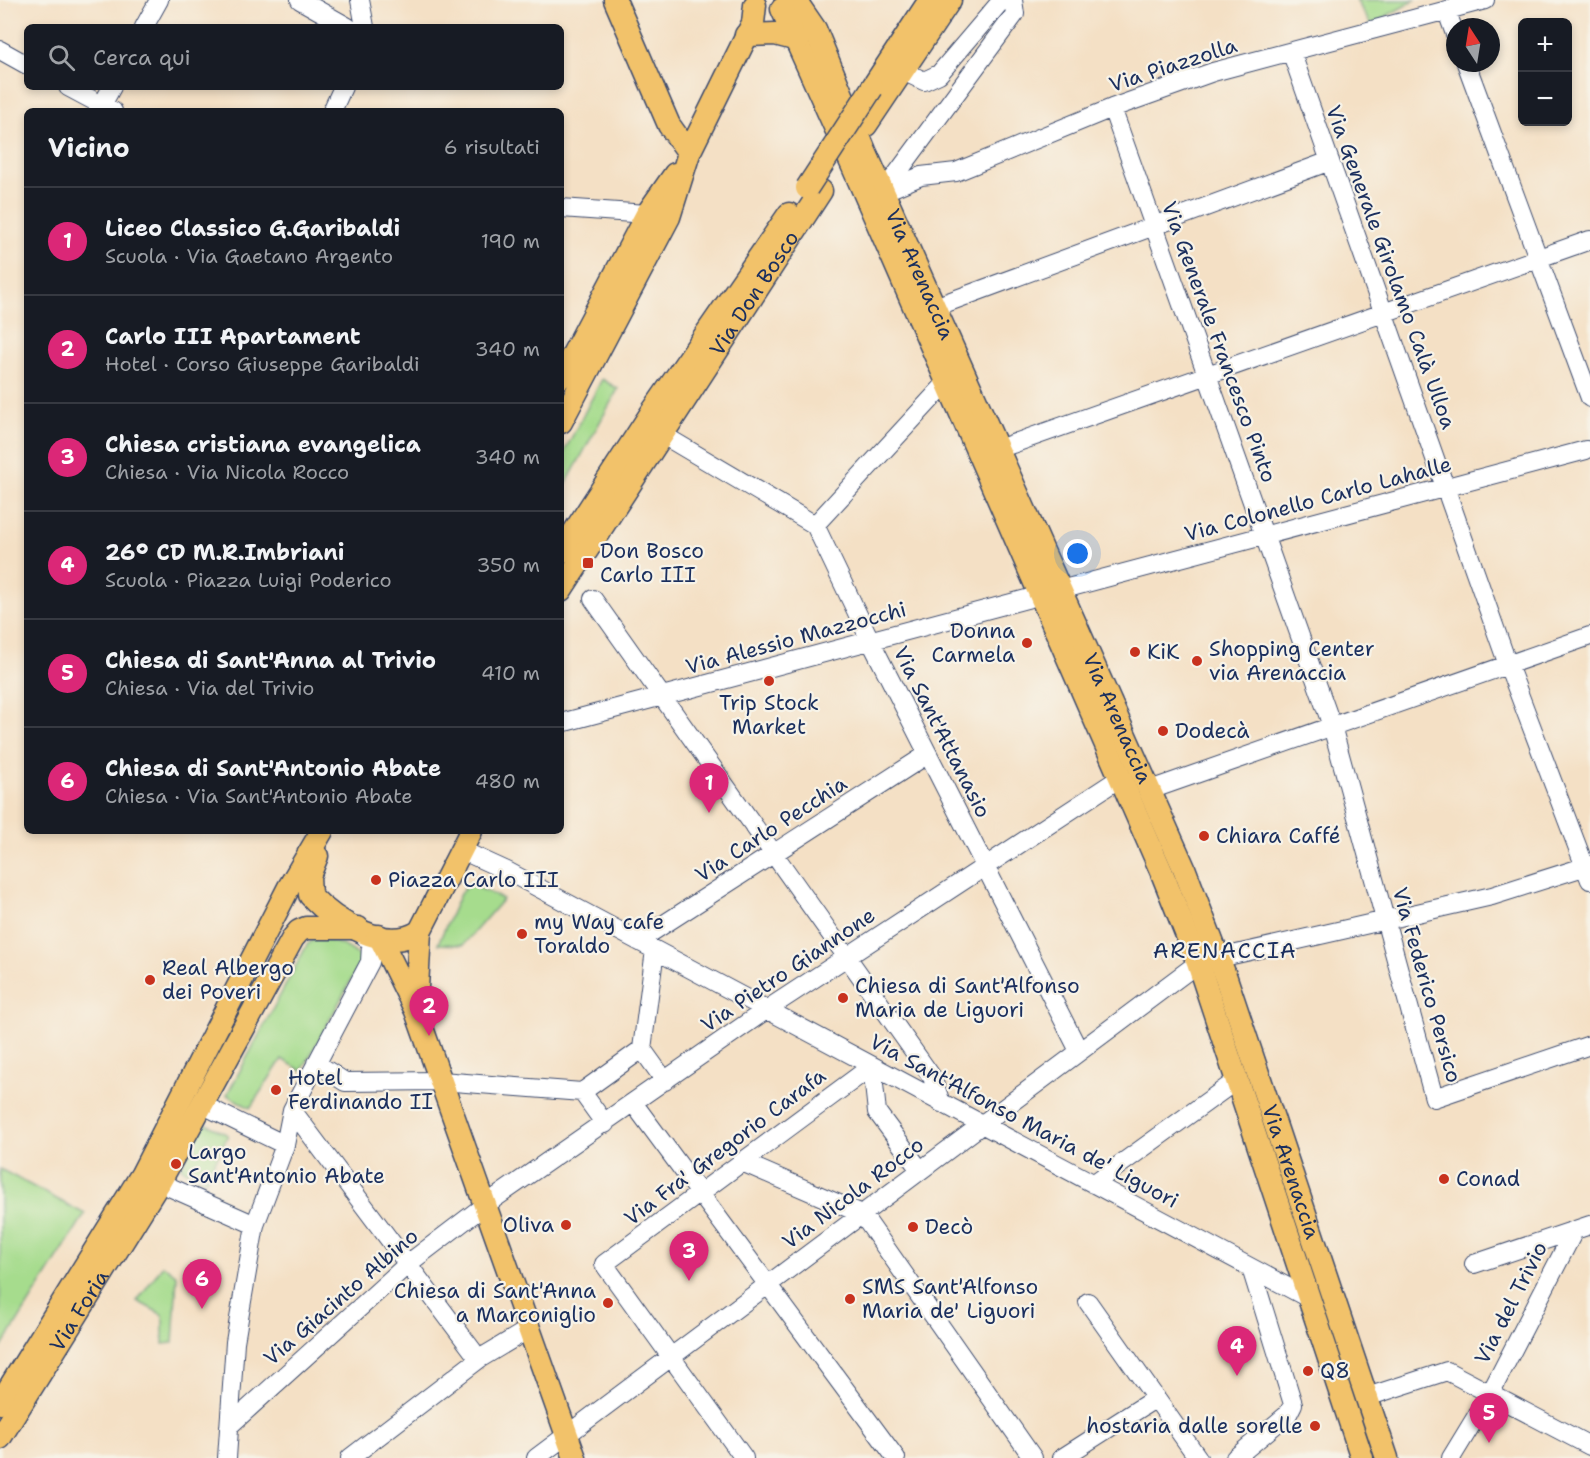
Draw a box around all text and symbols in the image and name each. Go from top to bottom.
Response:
north arrow [1446,18,1500,72]
map controls [1518,18,1572,126]
button: + [1518,18,1572,72]
search box [24,24,564,90]
street label: Via Piazzolla [1105,31,1241,99]
icon: search [45,41,78,74]
text: Cerca qui [93,43,191,72]
button: − [1518,72,1572,126]
street label: Via Generale Girolamo Calà Ulloa [1319,101,1463,433]
text: Vicino [48,130,130,165]
text: 6 risultati [444,134,540,160]
street label: Via Generale Francesco Pinto [1155,198,1283,486]
street label: Via Arenaccia [879,205,961,344]
text: Liceo Classico G.Garibaldi [105,214,400,243]
street label: Via Don Bosco [703,225,805,361]
text: 1 [63,228,72,254]
text: 190 m [481,228,540,254]
text: Scuola · Via Gaetano Argento [105,243,393,269]
text: Carlo III Apartament [105,322,360,351]
text: 2 [61,336,75,362]
text: 340 m [475,336,540,362]
text: Hotel · Corso Giuseppe Garibaldi [105,351,420,377]
text: Chiesa cristiana evangelica [105,430,421,459]
text: 3 [61,444,75,470]
text: 340 m [475,444,540,470]
street label: Via Colonello Carlo Lahalle [1181,450,1455,548]
text: Chiesa · Via Nicola Rocco [105,459,349,485]
place label: Don Bosco Carlo III [600,537,704,589]
text: 26° CD M.R.Imbriani [105,538,344,567]
your location [1063,539,1092,568]
text: 4 [61,552,75,578]
text: 350 m [476,552,540,578]
marker: Don Bosco Carlo III [581,556,595,570]
text: Scuola · Piazza Luigi Poderico [105,567,392,593]
street label: Via Alessio Mazzocchi [683,595,909,681]
place label: Donna Carmela [931,617,1015,669]
place label: Shopping Center via Arenaccia [1209,635,1375,687]
marker: Donna Carmela [1020,636,1034,650]
place label: KiK [1147,638,1180,666]
street label: Via Sant'Attanasio [887,641,997,823]
marker: KiK [1128,645,1142,659]
text: Chiesa di Sant'Anna al Trivio [105,646,436,675]
street label: Via Arenaccia [1076,649,1159,788]
marker: Shopping Center via Arenaccia [1190,654,1204,668]
text: 5 [61,660,74,686]
text: 410 m [481,660,540,686]
marker: Trip Stock Market [762,674,776,688]
text: Chiesa · Via del Trivio [105,675,314,701]
place label: Trip Stock Market [719,689,819,741]
place label: Dodecà [1175,717,1249,745]
marker: Dodecà [1156,724,1170,738]
text: Chiesa di Sant'Antonio Abate [105,754,441,783]
pin: 1 [690,764,728,813]
text: 6 [61,768,75,794]
text: 480 m [475,768,540,794]
street label: Via Carlo Pecchia [690,769,852,889]
text: Chiesa · Via Sant'Antonio Abate [105,783,413,809]
place label: Chiara Caffé [1216,822,1341,850]
marker: Chiara Caffé [1197,829,1211,843]
place label: Piazza Carlo III [388,866,559,894]
marker: Piazza Carlo III [369,873,383,887]
street label: Via Federico Persico [1386,884,1468,1086]
street label: Via Pietro Giannone [695,901,881,1039]
place label: my Way cafe Toraldo [534,908,664,960]
marker: my Way cafe Toraldo [515,927,529,941]
district label: ARENACCIA [1153,936,1297,965]
place label: Real Albergo dei Poveri [162,954,294,1006]
place label: Chiesa di Sant'Alfonso Maria de Liguori [855,972,1080,1024]
marker: Real Albergo dei Poveri [143,973,157,987]
pin: 2 [410,986,448,1036]
marker: Chiesa di Sant'Alfonso Maria de Liguori [836,991,850,1005]
street label: Via Sant'Alfonso Maria de' Liguori [865,1027,1183,1215]
street label: Via Fra' Gregorio Carafa [618,1062,832,1232]
place label: Hotel Ferdinando II [288,1064,433,1116]
marker: Hotel Ferdinando II [269,1083,283,1097]
street label: Via Arenaccia [1255,1101,1327,1243]
street label: Via Nicola Rocco [777,1131,929,1255]
place label: Largo Sant'Antonio Abate [188,1138,385,1190]
marker: Largo Sant'Antonio Abate [169,1157,183,1171]
place label: Conad [1456,1165,1520,1193]
marker: Conad [1437,1172,1451,1186]
place label: Oliva [503,1211,554,1239]
place label: Decò [925,1213,973,1241]
marker: Oliva [559,1218,573,1232]
marker: Decò [906,1220,920,1234]
street label: Via Giacinto Albino [258,1222,424,1372]
pin: 3 [670,1232,708,1281]
street label: Via del Trivio [1468,1237,1554,1369]
pin: 6 [182,1260,222,1309]
street label: Via Foria [43,1265,115,1357]
place label: SMS Sant'Alfonso Maria de' Liguori [862,1273,1038,1325]
place label: Chiesa di Sant'Anna a Marconiglio [394,1277,596,1329]
marker: SMS Sant'Alfonso Maria de' Liguori [843,1292,857,1306]
marker: Chiesa di Sant'Anna a Marconiglio [601,1296,615,1310]
pin: 4 [1218,1326,1256,1376]
place label: Q8 [1320,1357,1350,1385]
marker: Q8 [1301,1364,1315,1378]
pin: 5 [1470,1394,1508,1443]
place label: hostaria dalle sorelle [1086,1412,1303,1440]
marker: hostaria dalle sorelle [1308,1419,1322,1433]

